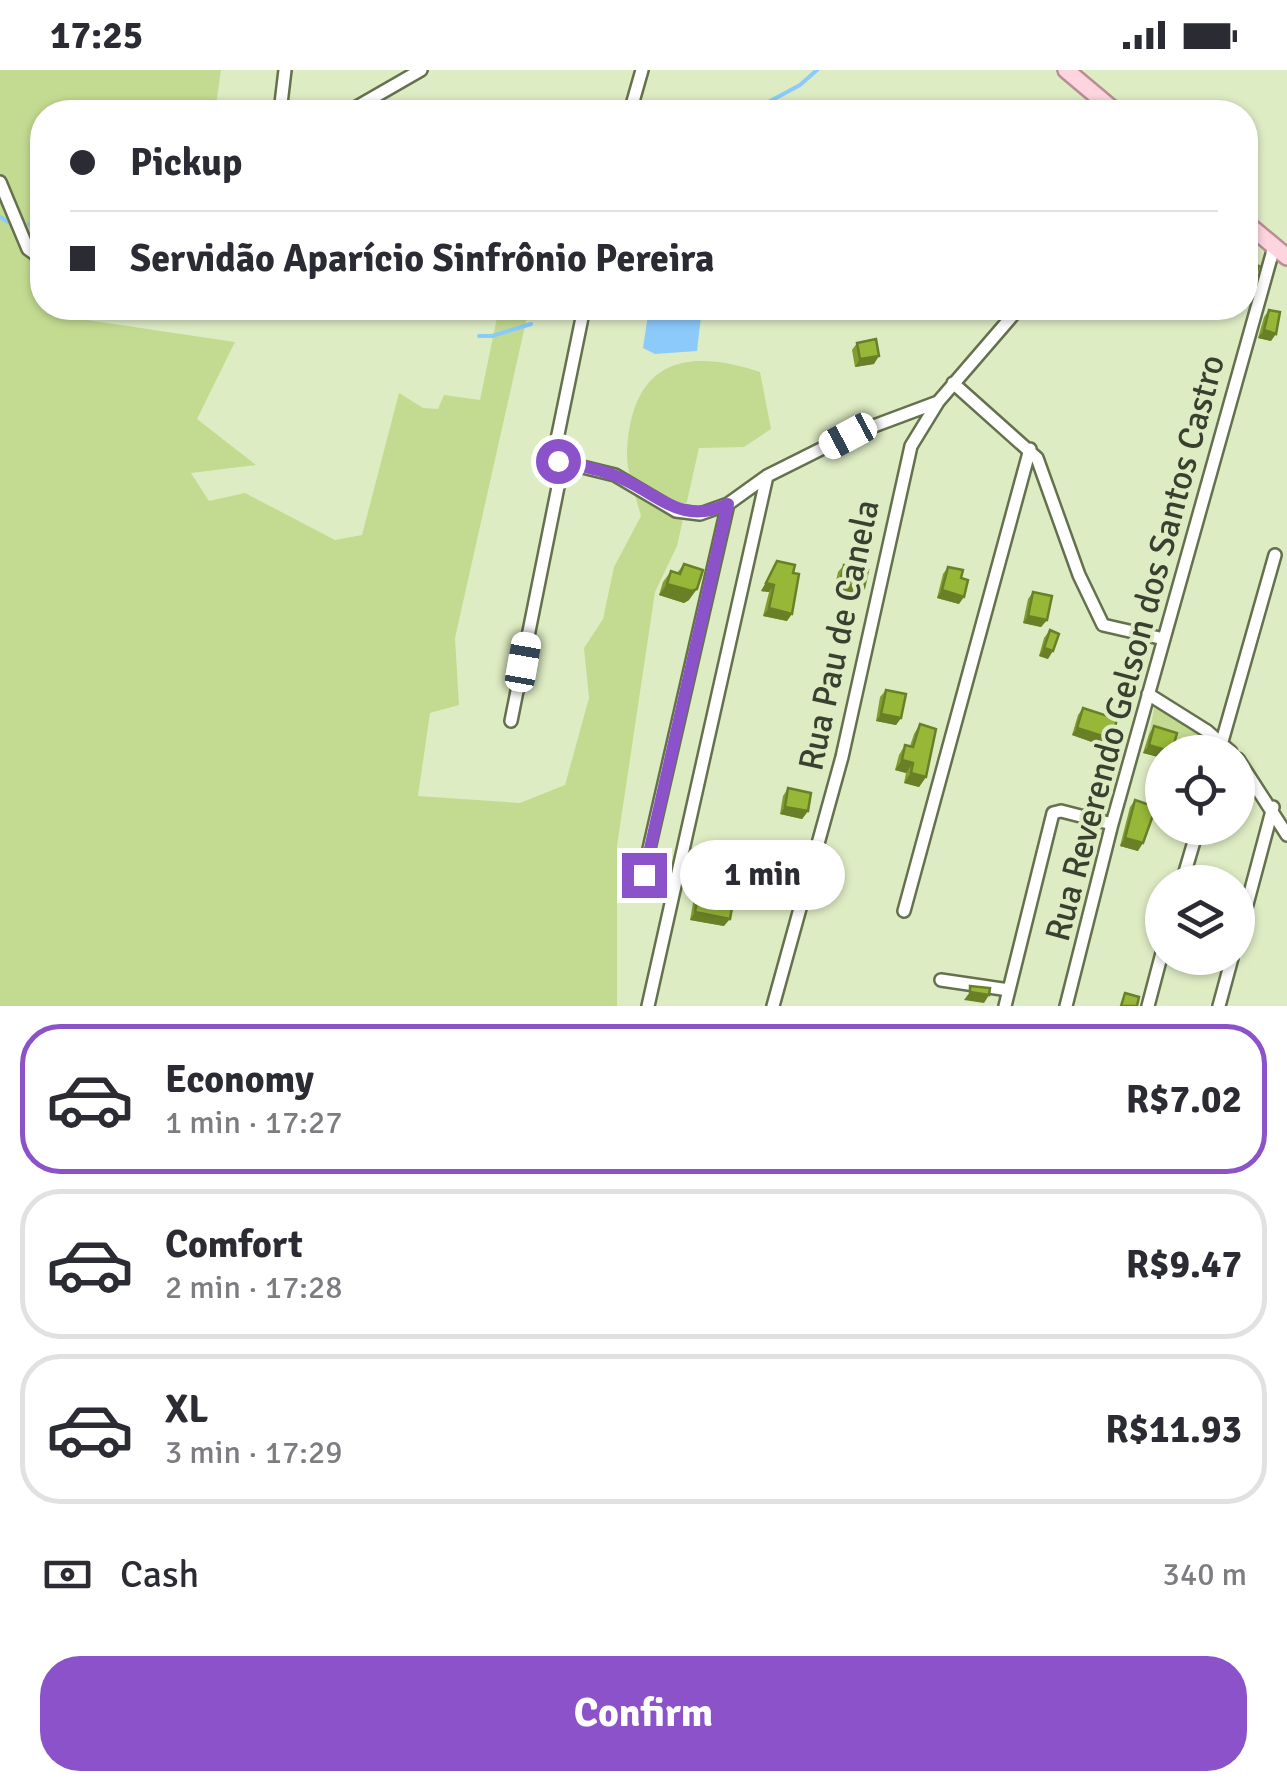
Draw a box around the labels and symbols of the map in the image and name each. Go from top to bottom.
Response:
street label: Rua Reverendo Gelson dos Santos Castro [1036,350,1234,946]
car [814,409,882,463]
route start [536,439,581,484]
street label: Rua Pau de Canela [789,496,889,774]
car [503,630,543,694]
callout: 1 min [679,840,844,910]
route end [622,853,667,898]

